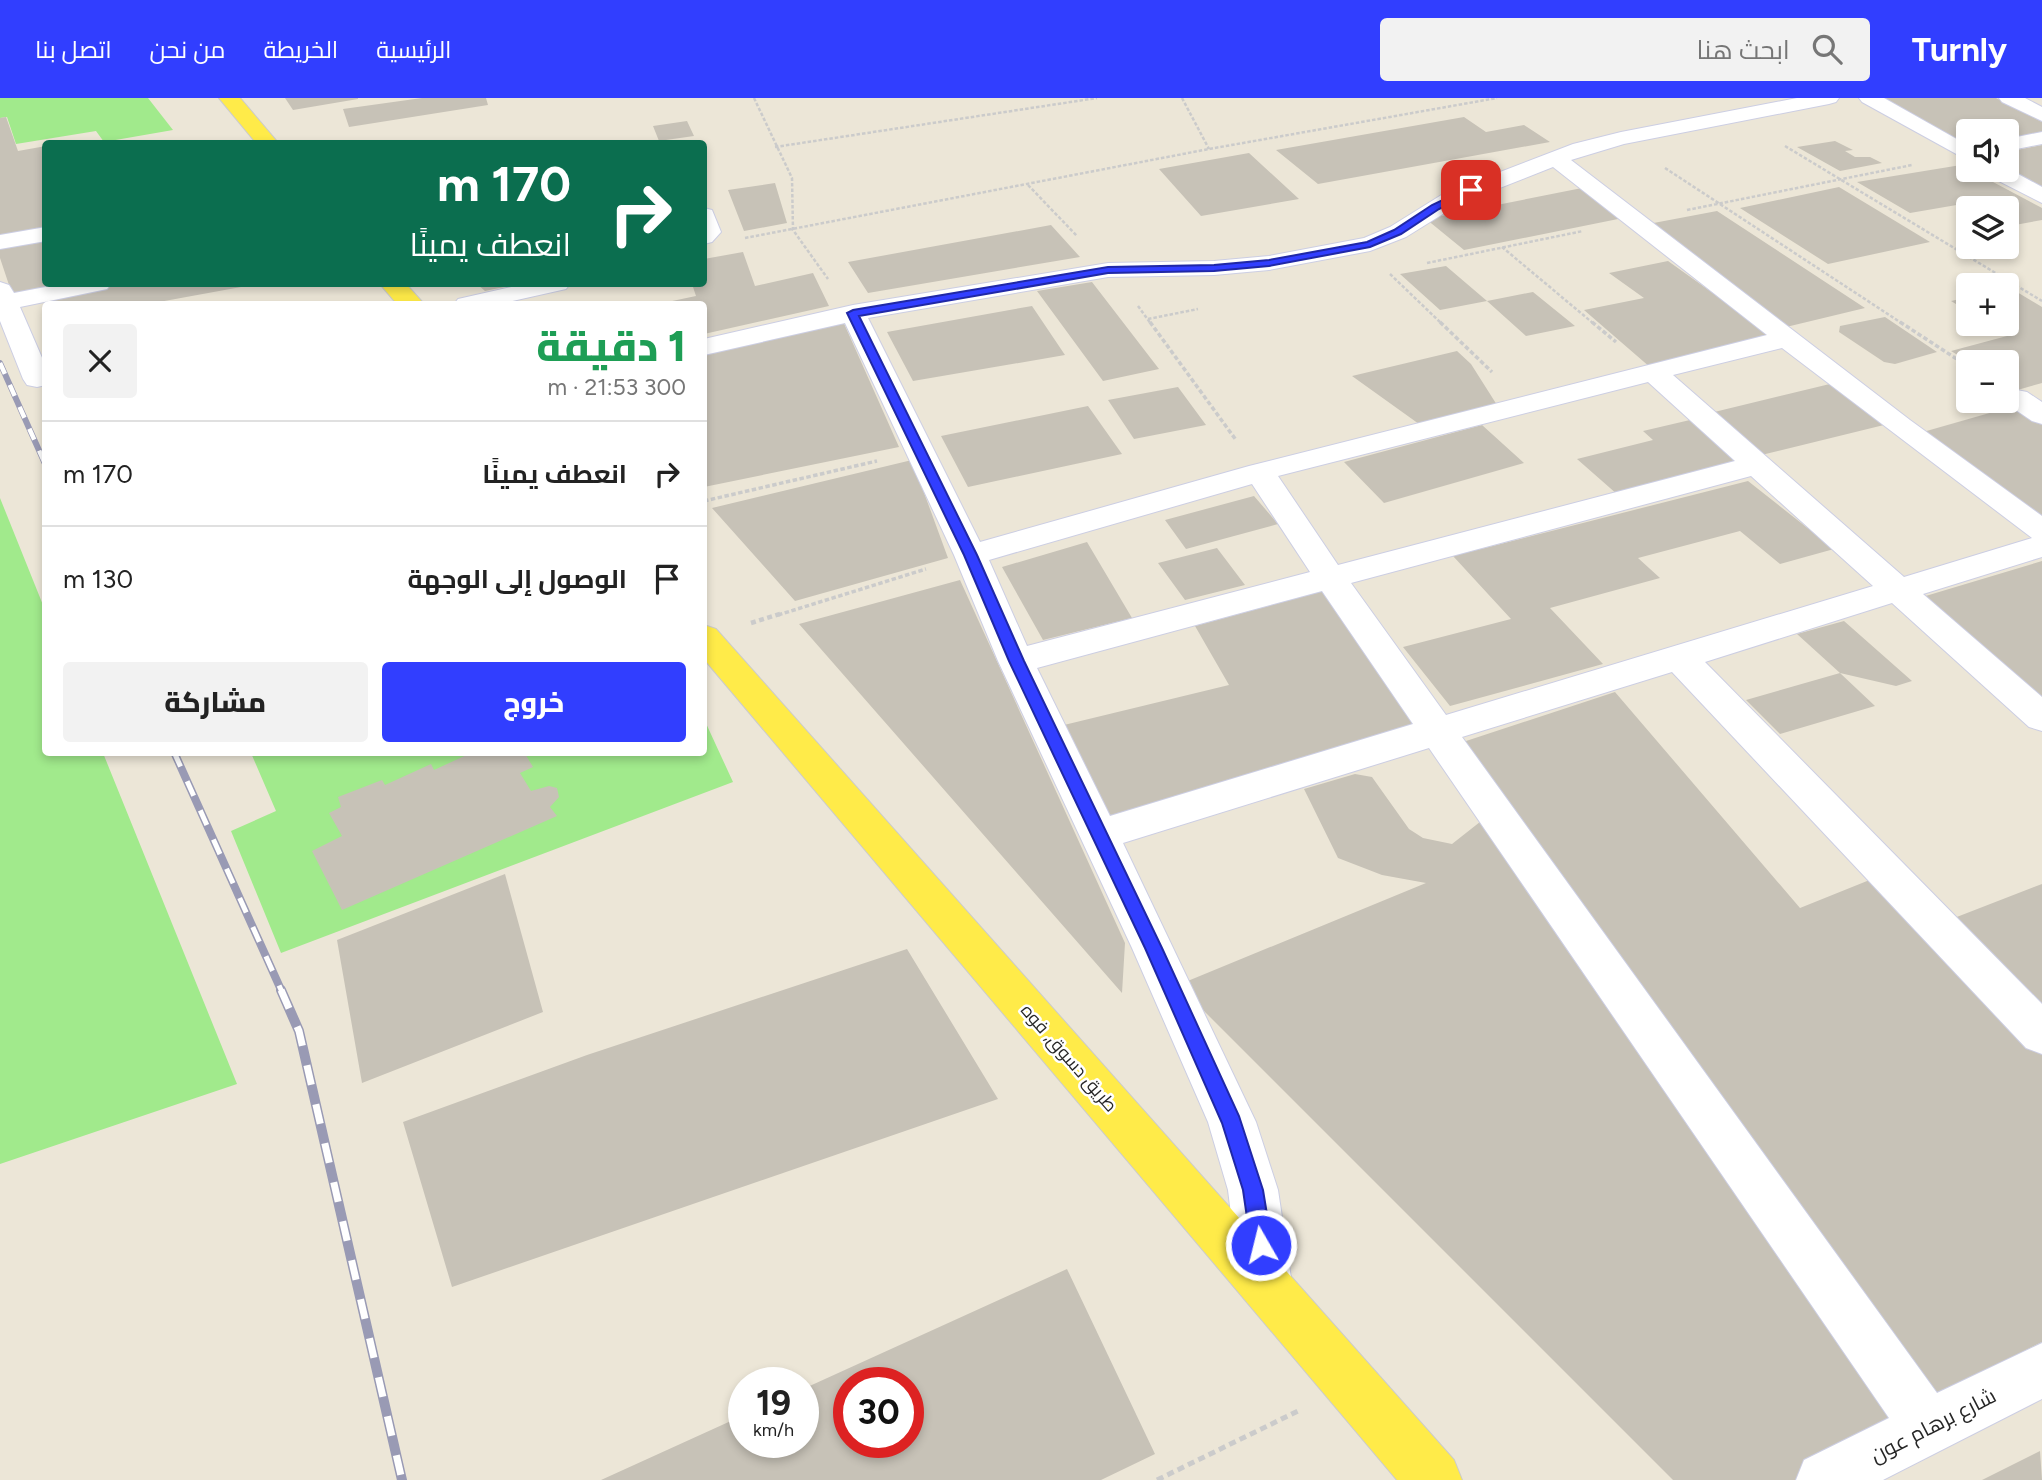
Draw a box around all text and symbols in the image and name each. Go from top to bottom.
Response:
search box [1380,18,1870,81]
icon: search [1808,30,1846,68]
text: Turnly [1912,30,2007,69]
text: ابحث هنا [1697,34,1790,66]
text: اتصل بنا [35,35,112,64]
text: من نحن [150,35,225,64]
text: الخريطة [263,35,338,64]
text: الرئيسية [376,35,452,64]
map controls [1956,119,2019,413]
button: sound [1956,119,2019,182]
text: 170 m [437,154,571,213]
pin [1441,160,1501,220]
icon: right [595,168,686,259]
icon: arrive [1452,171,1490,209]
button: layers [1956,196,2019,259]
text: انعطف يمينًا [409,226,571,264]
button: + [1956,273,2019,336]
text: 1 دقيقة [536,321,686,372]
button: close [63,324,137,398]
button: − [1956,350,2019,413]
text: 300 m · 21:53 [548,373,686,401]
icon: right [648,455,686,493]
text: 170 m [63,458,133,490]
text: انعطف يمينًا [482,458,627,490]
icon: arrive [648,560,686,598]
text: 130 m [63,563,133,595]
text: الوصول إلى الوجهة [407,563,627,595]
button: مشاركة [63,662,368,742]
button: خروج [382,662,686,742]
street label: طريق دسوق, فوه [1016,1000,1122,1117]
position arrow [1224,1208,1298,1282]
speed limit sign: 30 [833,1367,924,1458]
text: 19 [756,1382,791,1424]
street label: شارع برهام عون [1866,1383,2001,1469]
text: km/h [753,1419,794,1441]

